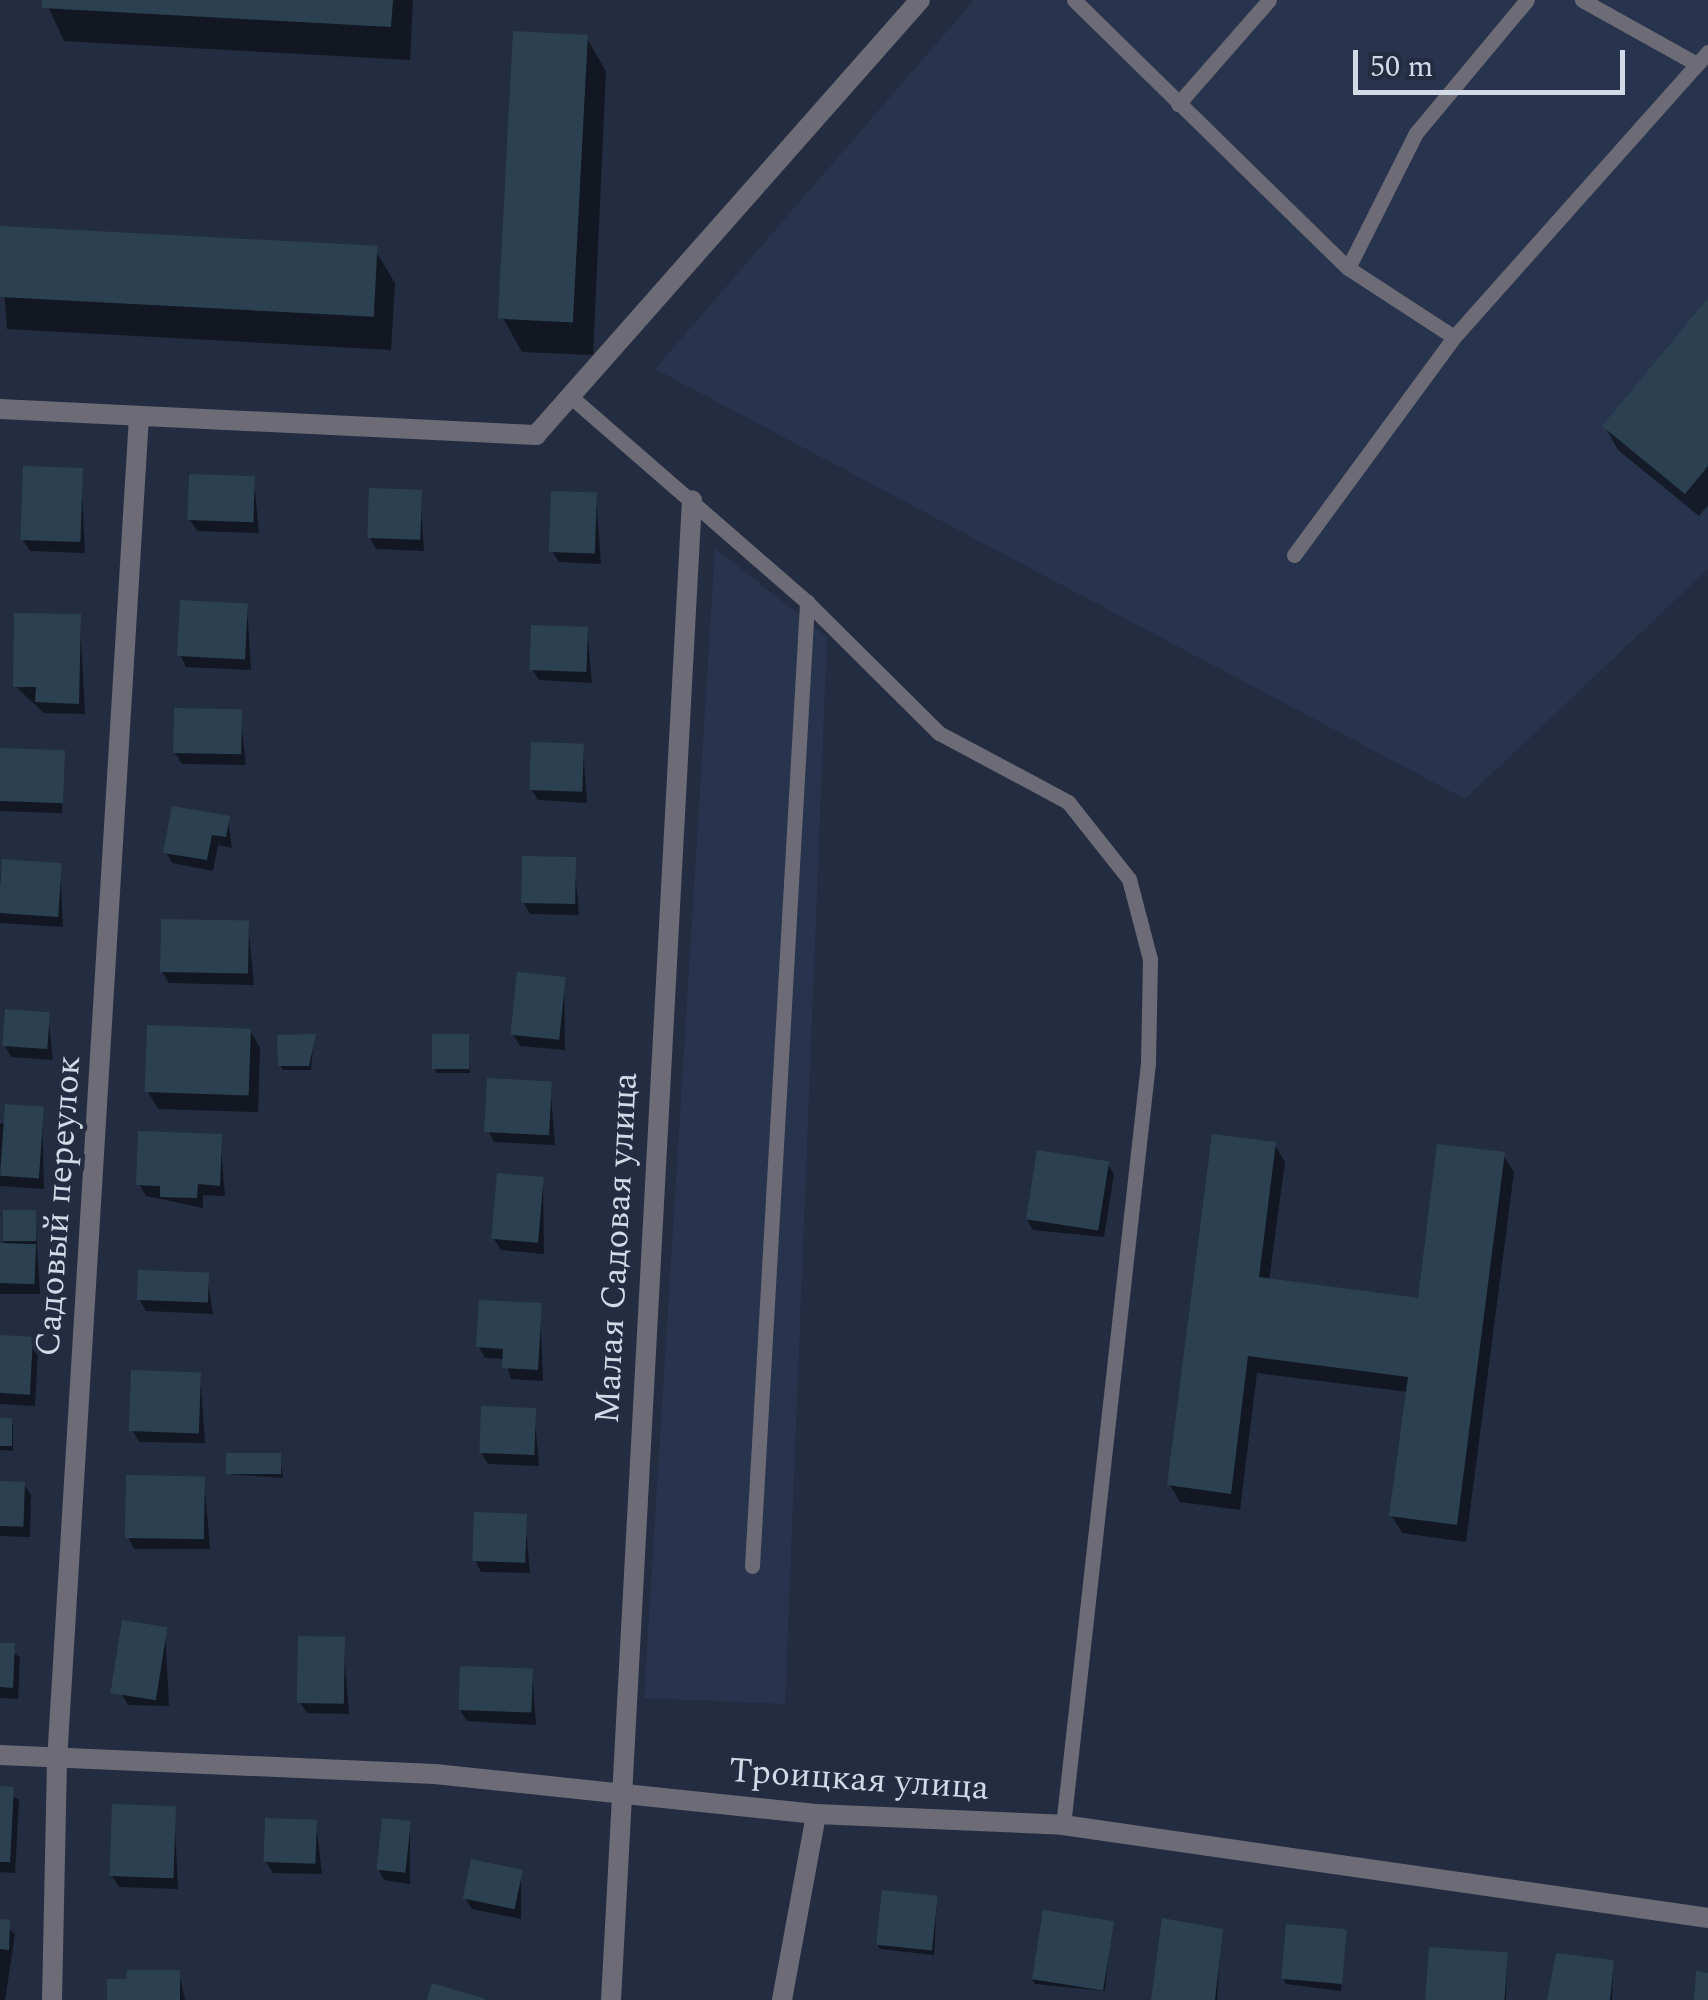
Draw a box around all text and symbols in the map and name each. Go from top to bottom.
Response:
scale bar [1358,30,1630,92]
text: 50 m [1370,44,1433,90]
street label: Садовый переулок [28,1054,90,1358]
street label: Малая Садовая улица [587,1071,647,1425]
street label: Троицкая улица [728,1750,990,1810]

